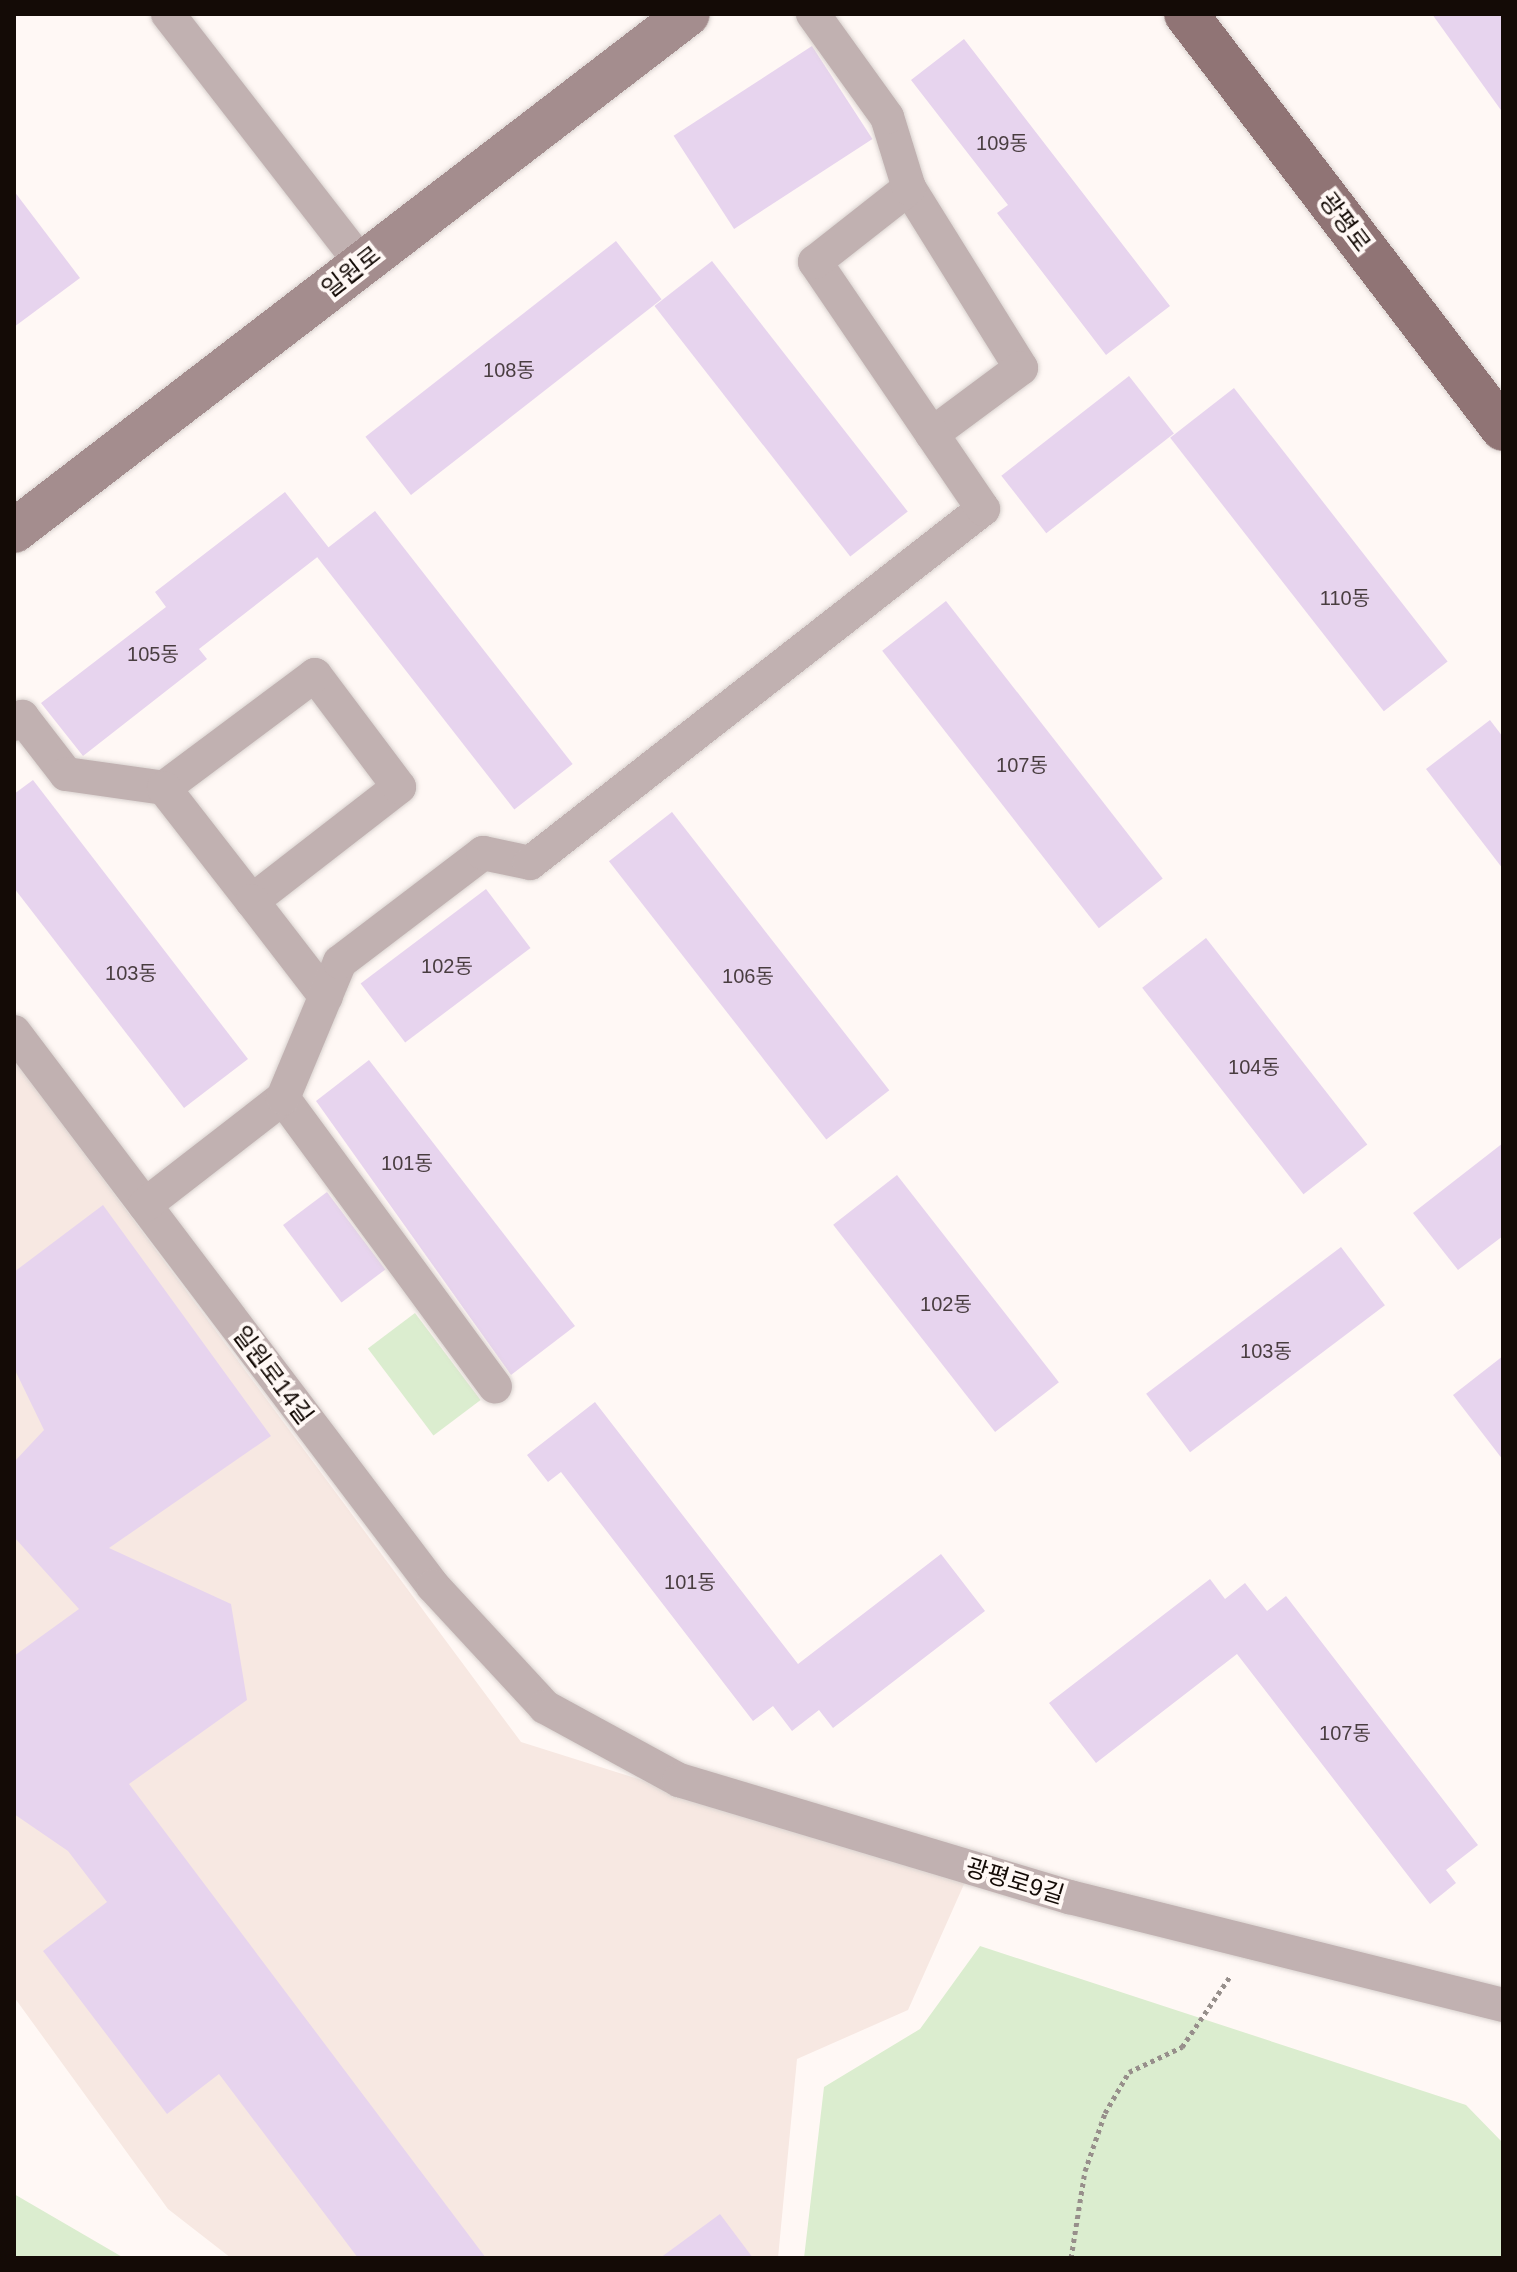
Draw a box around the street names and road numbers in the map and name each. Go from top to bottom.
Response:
street label: 광평로 [1314,187,1376,257]
street label: 일원로 [316,240,386,304]
street label: 일원로14길 [227,1320,319,1430]
street label: 광평로9길 [962,1852,1068,1910]

